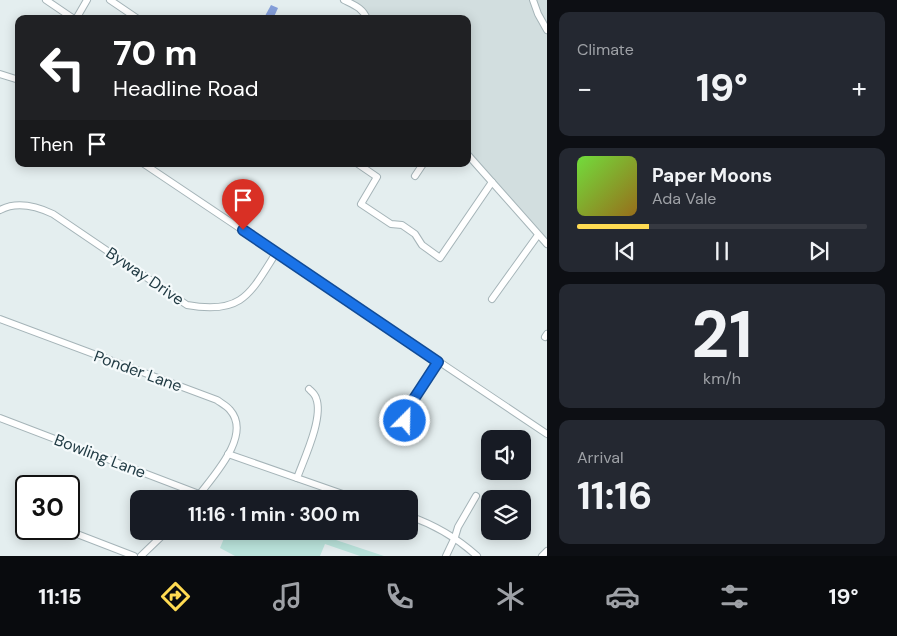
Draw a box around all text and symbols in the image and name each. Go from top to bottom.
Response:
text: 70 m [113,30,197,76]
icon: left [30,35,95,100]
text: Climate [577,39,634,60]
text: 19° [696,63,748,113]
text: − [577,70,592,107]
text: + [852,70,867,107]
text: Headline Road [113,74,259,103]
icon: arrive [83,130,111,158]
text: Then [30,132,73,157]
text: Paper Moons [652,163,772,188]
pin [222,179,264,230]
icon: arrive [229,186,257,214]
text: Ada Vale [652,188,716,209]
icon: previous [611,237,639,265]
icon: pause [708,237,736,265]
icon: next [805,237,833,265]
street label: Byway Drive [102,242,188,310]
text: 21 [691,293,753,377]
street label: Ponder Lane [91,345,185,397]
text: km/h [703,368,741,389]
position arrow [378,394,430,446]
street label: Bowling Lane [51,429,149,483]
map controls [481,430,531,540]
button: sound [481,430,531,480]
text: Arrival [577,447,624,468]
text: 11:16 [577,471,652,521]
speed limit sign: 30 [15,475,80,540]
button: layers [481,490,531,540]
text: 11:16 · 1 min · 300 m [188,502,360,527]
icon: directions [158,579,193,614]
icon: music [270,579,305,614]
icon: phone [382,579,417,614]
icon: climate [493,579,528,614]
icon: car [605,579,640,614]
icon: filters [717,579,752,614]
text: 11:15 [38,582,82,611]
text: 19° [829,582,859,611]

